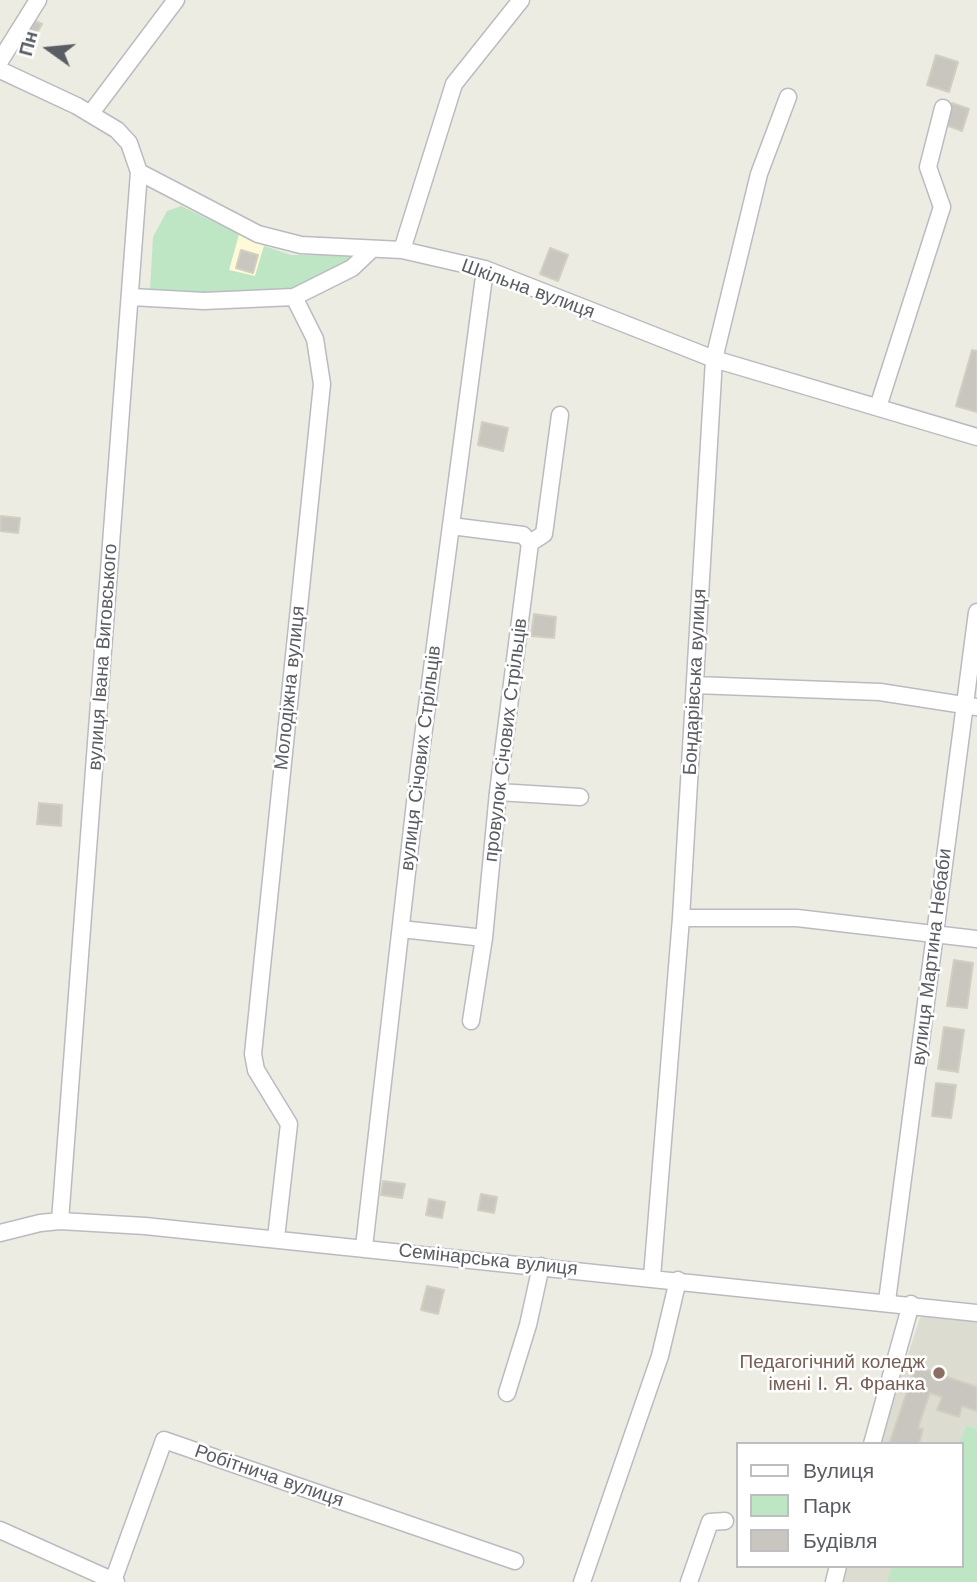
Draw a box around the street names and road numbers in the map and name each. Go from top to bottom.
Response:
street label: Шкільна вулиця [458,254,598,324]
street label: вулиця Івана Виговського [84,543,122,771]
street label: Бондарівська вулиця [679,588,711,776]
street label: Молодіжна вулиця [270,605,310,771]
street label: провулок Січових Стрільців [480,617,532,863]
street label: вулиця Січових Стрільців [396,644,446,872]
street label: вулиця Мартина Небаби [907,847,957,1067]
street label: Семінарська вулиця [397,1239,579,1281]
street label: Робітнича вулиця [192,1440,346,1512]

